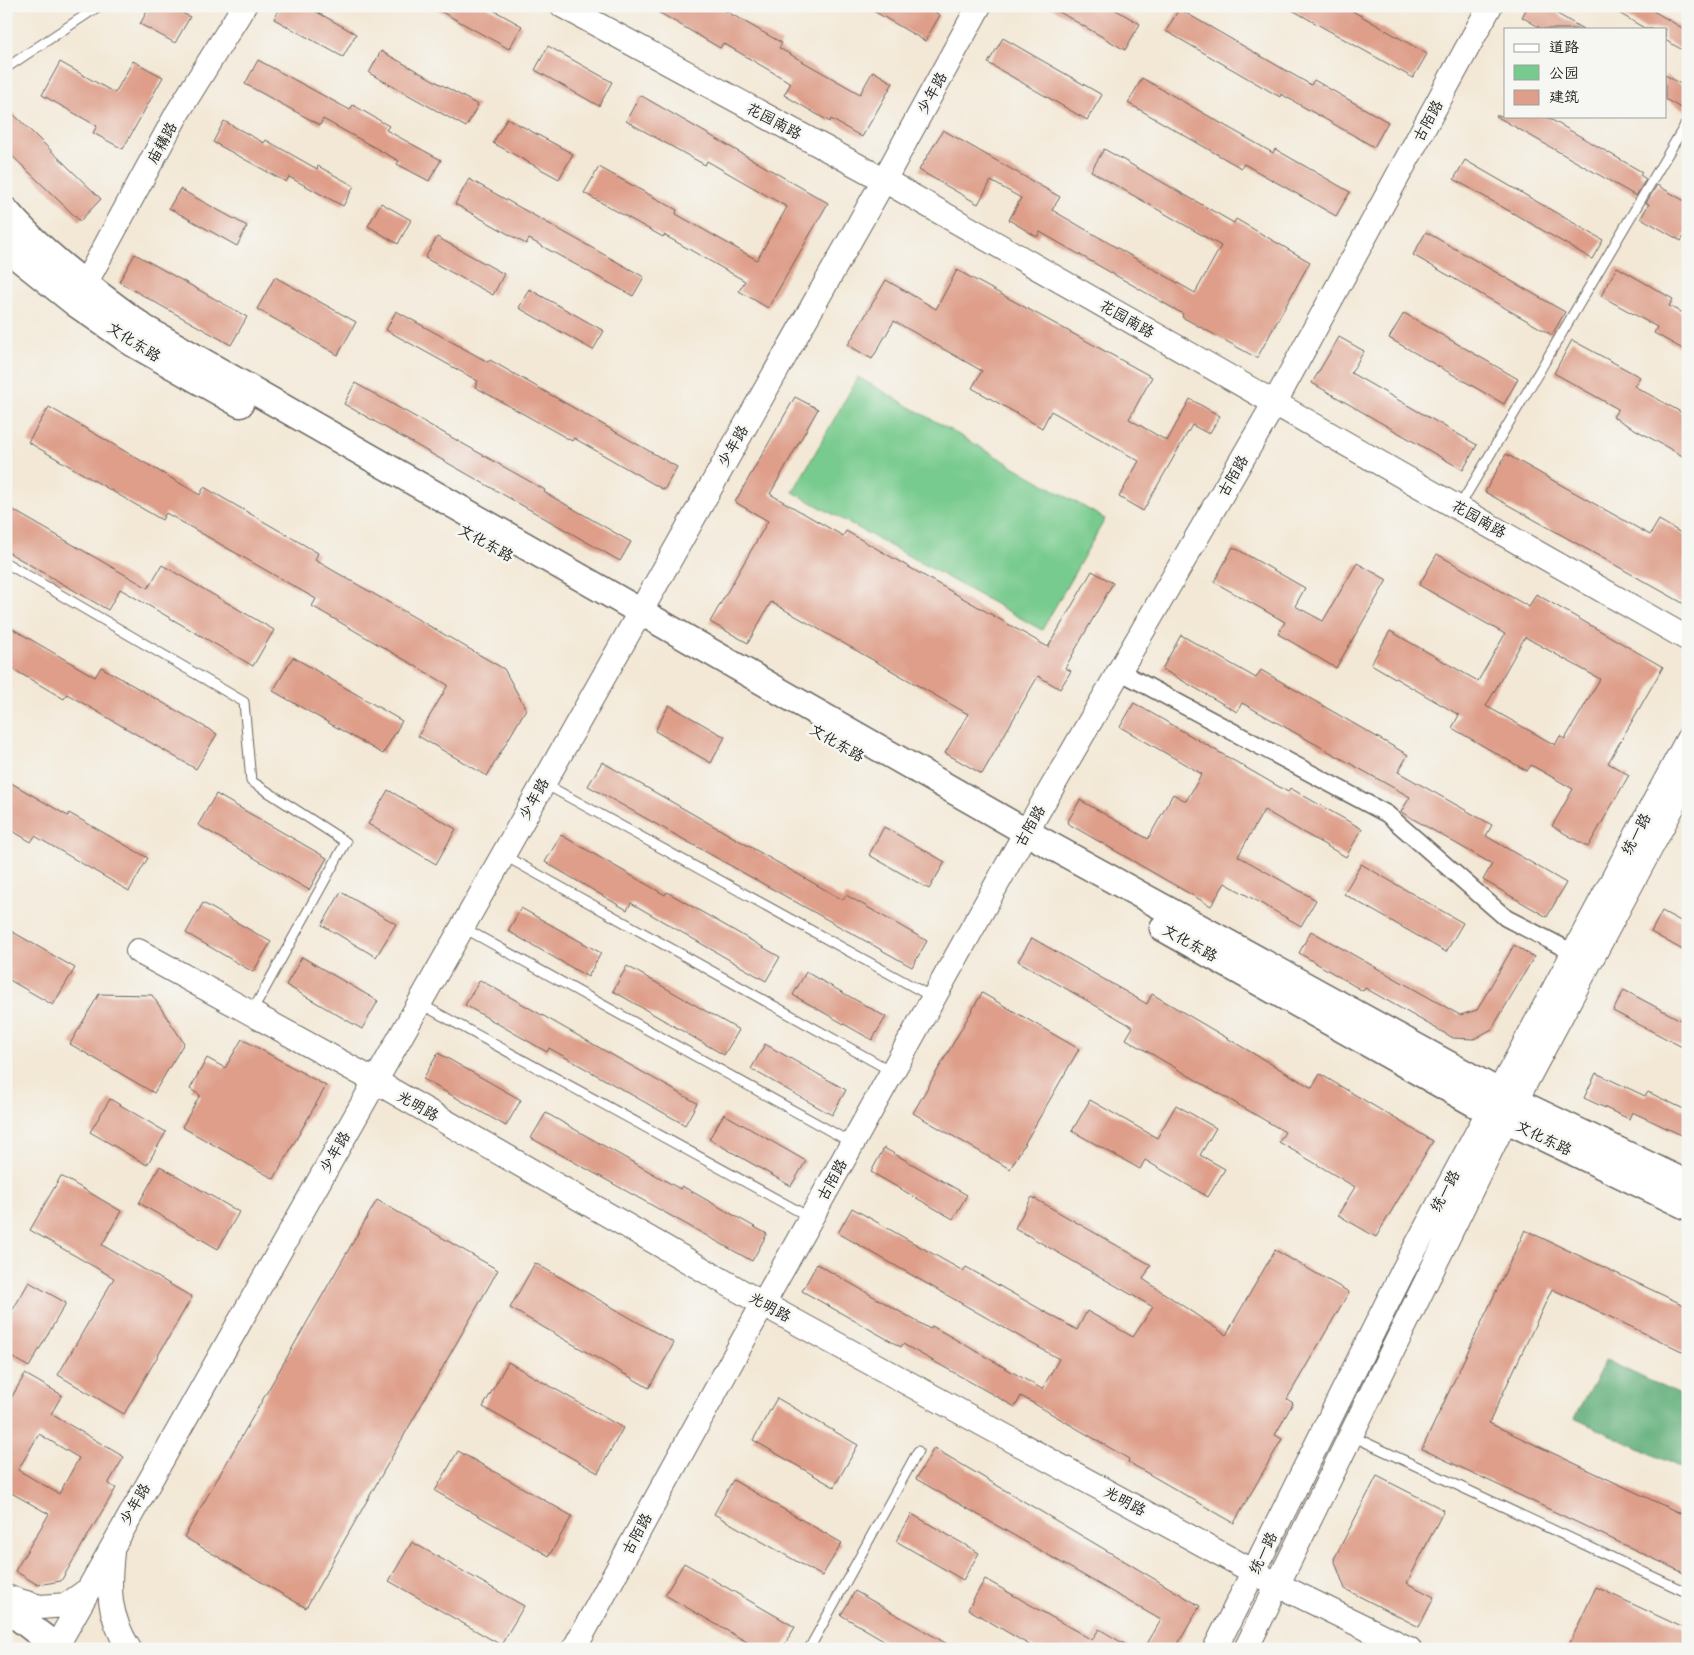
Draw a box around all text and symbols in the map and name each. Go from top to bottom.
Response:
legend [1504,28,1666,118]
text: 道路 [1549,37,1579,58]
text: 公园 [1549,63,1579,84]
street label: 少年路 [912,68,953,118]
text: 建筑 [1549,87,1579,108]
street label: 古陌路 [1408,96,1449,146]
street label: 花园南路 [742,98,805,145]
street label: 庙耩路 [142,118,183,168]
street label: 花园南路 [1096,295,1158,344]
street label: 文化东路 [103,318,165,367]
street label: 少年路 [713,422,754,471]
street label: 古陌路 [1213,452,1254,501]
street label: 花园南路 [1448,495,1510,544]
street label: 文化东路 [454,520,517,567]
street label: 文化东路 [806,719,868,768]
street label: 少年路 [514,774,555,824]
street label: 古陌路 [1010,802,1051,851]
street label: 统一路 [1617,809,1656,859]
street label: 文化东路 [1158,920,1221,967]
street label: 光明路 [393,1086,442,1127]
street label: 文化东路 [1512,1116,1575,1161]
street label: 少年路 [315,1128,356,1177]
street label: 古陌路 [812,1155,853,1205]
street label: 统一路 [1426,1166,1465,1216]
street label: 光明路 [745,1287,795,1328]
street label: 少年路 [115,1480,156,1529]
street label: 光明路 [1100,1482,1150,1521]
street label: 古陌路 [617,1509,658,1559]
street label: 统一路 [1244,1528,1283,1578]

